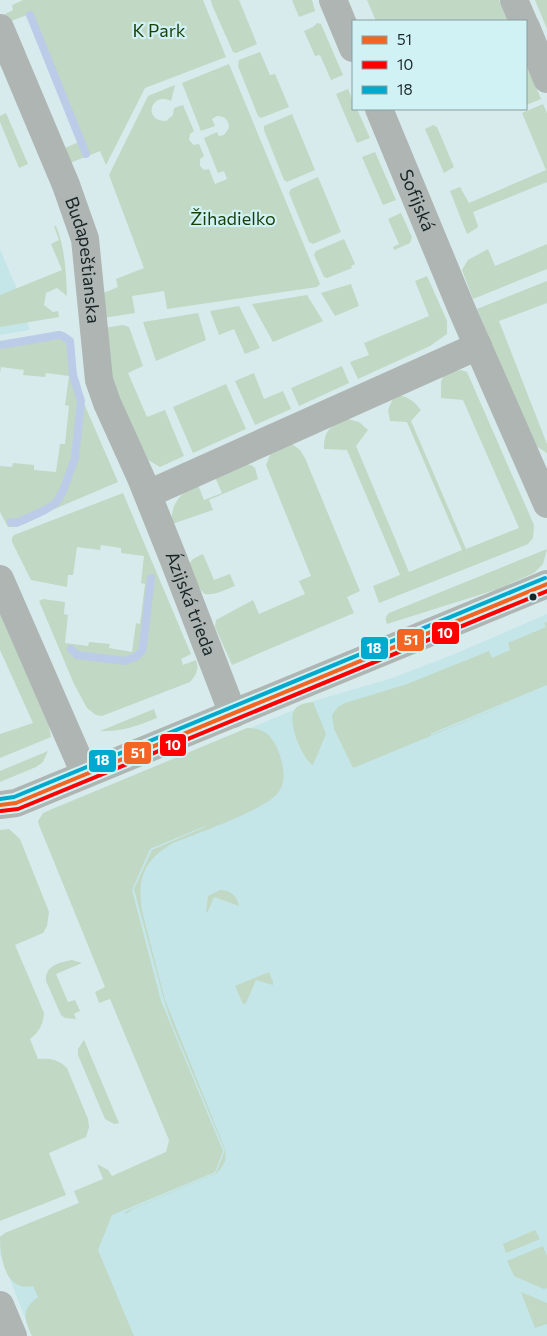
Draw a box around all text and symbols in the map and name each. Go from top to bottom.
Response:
park label: K Park [132,19,186,41]
legend [352,20,527,110]
text: 51 [397,30,412,48]
text: 10 [397,55,413,73]
text: 18 [397,80,413,98]
street label: Sofijská [395,166,440,234]
street label: Budapeštianska [61,193,105,325]
park label: Žihadielko [190,207,276,229]
street label: Ázijská trieda [161,548,221,659]
unlabelled marker [528,592,538,602]
line badge: 10 [431,621,460,645]
text: 10 [437,624,453,641]
line badge: 51 [396,628,425,652]
text: 51 [404,631,418,648]
line badge: 18 [360,636,389,660]
text: 18 [367,639,382,656]
line badge: 10 [159,733,187,757]
text: 10 [165,736,181,753]
line badge: 51 [123,741,152,765]
text: 51 [131,744,145,761]
line badge: 18 [88,749,117,773]
text: 18 [95,751,110,768]

